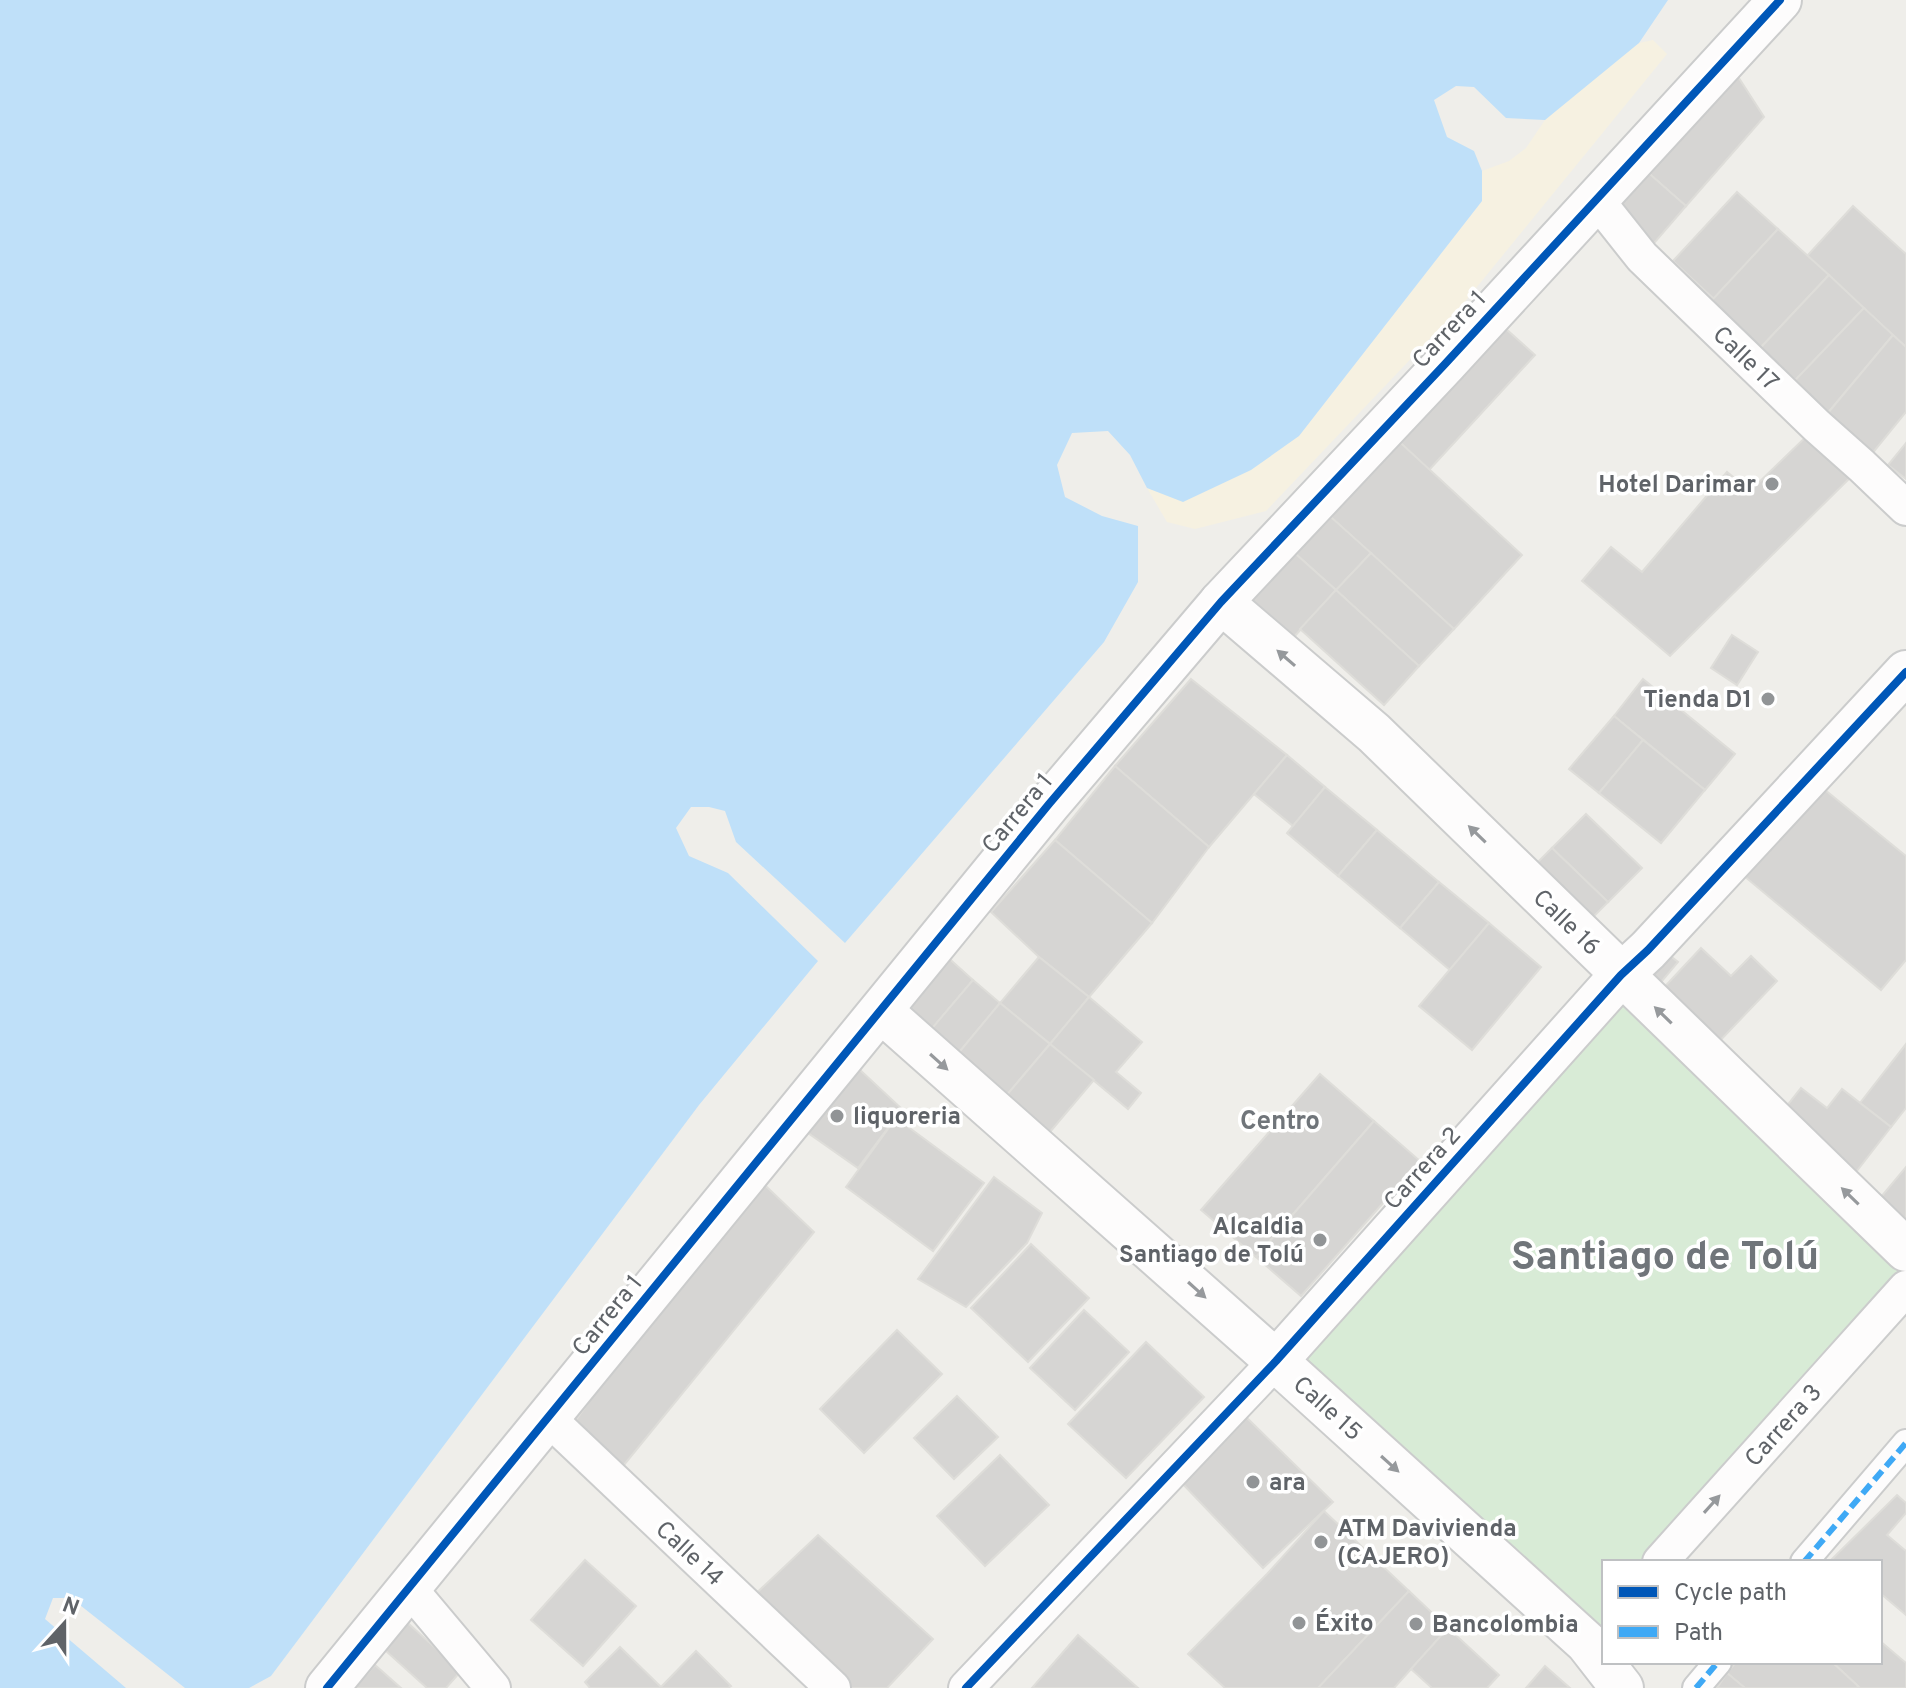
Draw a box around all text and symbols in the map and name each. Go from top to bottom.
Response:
street label: Carrera 1 [1407,285,1494,376]
street label: Calle 17 [1705,321,1784,398]
place label: Hotel Darimar [1598,471,1756,501]
marker: Hotel Darimar [1763,475,1781,493]
one-way arrow [1276,649,1295,667]
place label: Tienda D1 [1643,686,1752,716]
marker: Tienda D1 [1759,690,1777,708]
street label: Carrera 1 [976,768,1061,861]
one-way arrow [1468,825,1487,843]
street label: Calle 16 [1525,884,1606,963]
one-way arrow [1654,1006,1673,1025]
one-way arrow [930,1053,949,1071]
place label: liquoreria [853,1103,961,1133]
district label: Centro [1240,1106,1320,1139]
marker: liquoreria [828,1107,846,1125]
street label: Carrera 2 [1378,1122,1469,1217]
one-way arrow [1841,1187,1860,1205]
place label: Alcaldia Santiago de Tolú [1119,1213,1304,1271]
marker: Alcaldia Santiago de Tolú [1311,1231,1329,1249]
district label: Santiago de Tolú [1511,1234,1819,1284]
street label: Carrera 1 [567,1270,650,1363]
one-way arrow [1187,1281,1206,1299]
street label: Calle 15 [1286,1371,1368,1448]
street label: Carrera 3 [1740,1379,1829,1474]
one-way arrow [1380,1455,1399,1473]
place label: ara [1269,1469,1306,1499]
marker: ara [1244,1473,1262,1491]
one-way arrow [1703,1494,1721,1514]
street label: Calle 14 [648,1515,729,1594]
place label: ATM Davivienda (CAJERO) [1337,1515,1517,1573]
marker: ATM Davivienda (CAJERO) [1312,1533,1330,1551]
legend [1602,1560,1882,1664]
text: Cycle path [1674,1579,1787,1609]
north arrow [24,1584,104,1664]
text: N [58,1592,82,1623]
place label: Éxito [1315,1608,1374,1640]
place label: Bancolombia [1432,1611,1579,1641]
marker: Éxito [1290,1614,1308,1632]
marker: Bancolombia [1407,1615,1425,1633]
text: Path [1674,1619,1723,1649]

